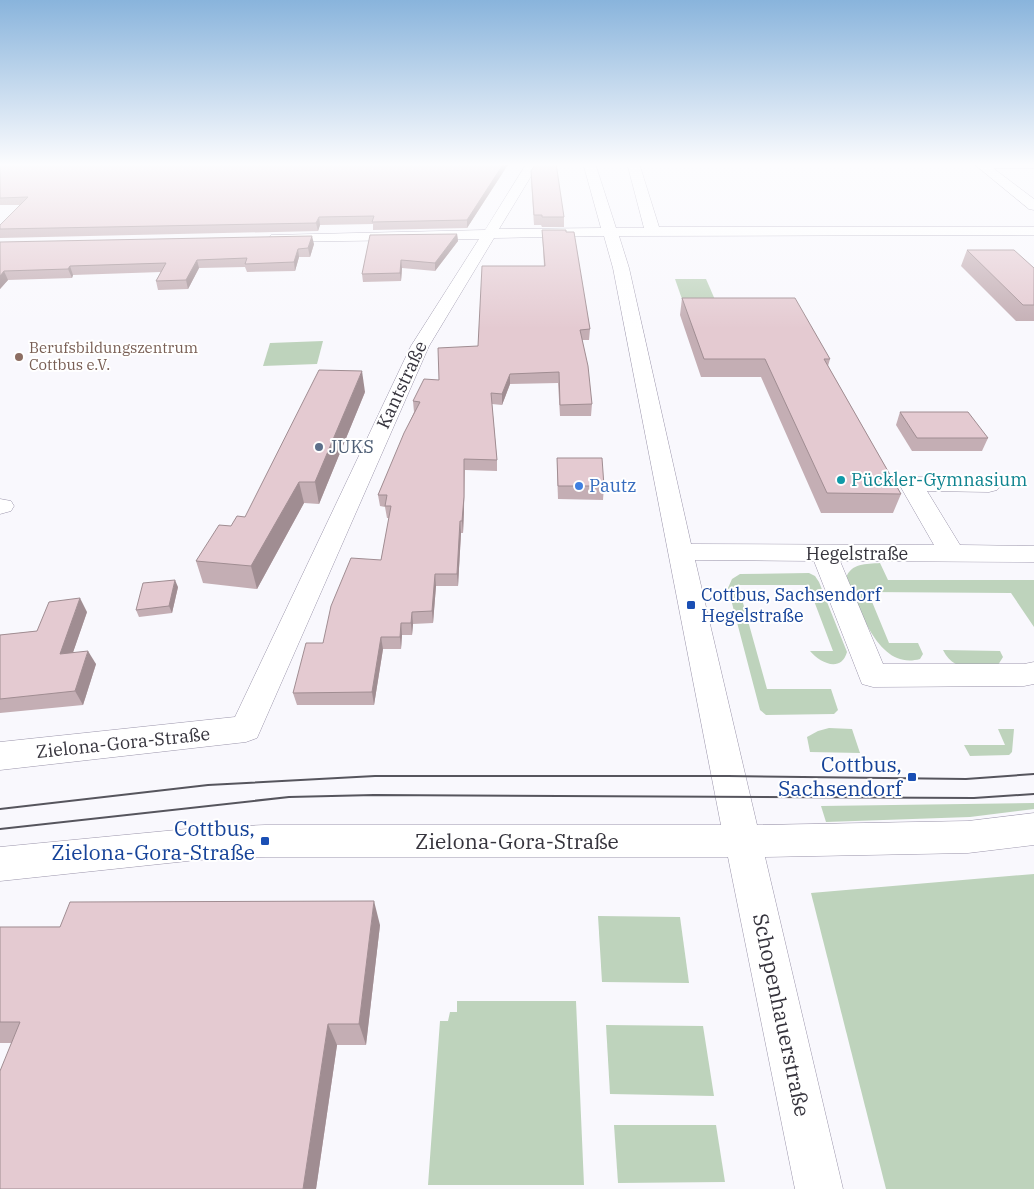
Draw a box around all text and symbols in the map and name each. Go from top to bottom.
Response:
street label: Kantstraße [371,337,432,432]
place label: Berufsbildungszentrum Cottbus e.V. [29,338,198,374]
marker: Berufsbildungszentrum Cottbus e.V. [13,351,25,363]
place label: JUKS [329,435,374,458]
marker: JUKS [313,441,325,453]
place label: Pückler-Gymnasium [851,468,1027,491]
place label: Pautz [589,474,636,497]
marker: Pückler-Gymnasium [835,474,847,486]
marker: Pautz [573,480,585,492]
street label: Hegelstraße [806,542,908,565]
place label: Cottbus, Sachsendorf Hegelstraße [701,583,883,627]
marker: Cottbus, Sachsendorf Hegelstraße [685,599,697,611]
street label: Zielona-Gora-Straße [35,722,211,763]
place label: Cottbus, Sachsendorf [778,750,904,802]
marker: Cottbus, Sachsendorf [906,771,918,783]
place label: Cottbus, Zielona-Gora-Straße [51,814,255,866]
street label: Zielona-Gora-Straße [415,827,619,855]
marker: Cottbus, Zielona-Gora-Straße [259,835,271,847]
street label: Schopenhauerstraße [747,911,817,1119]

